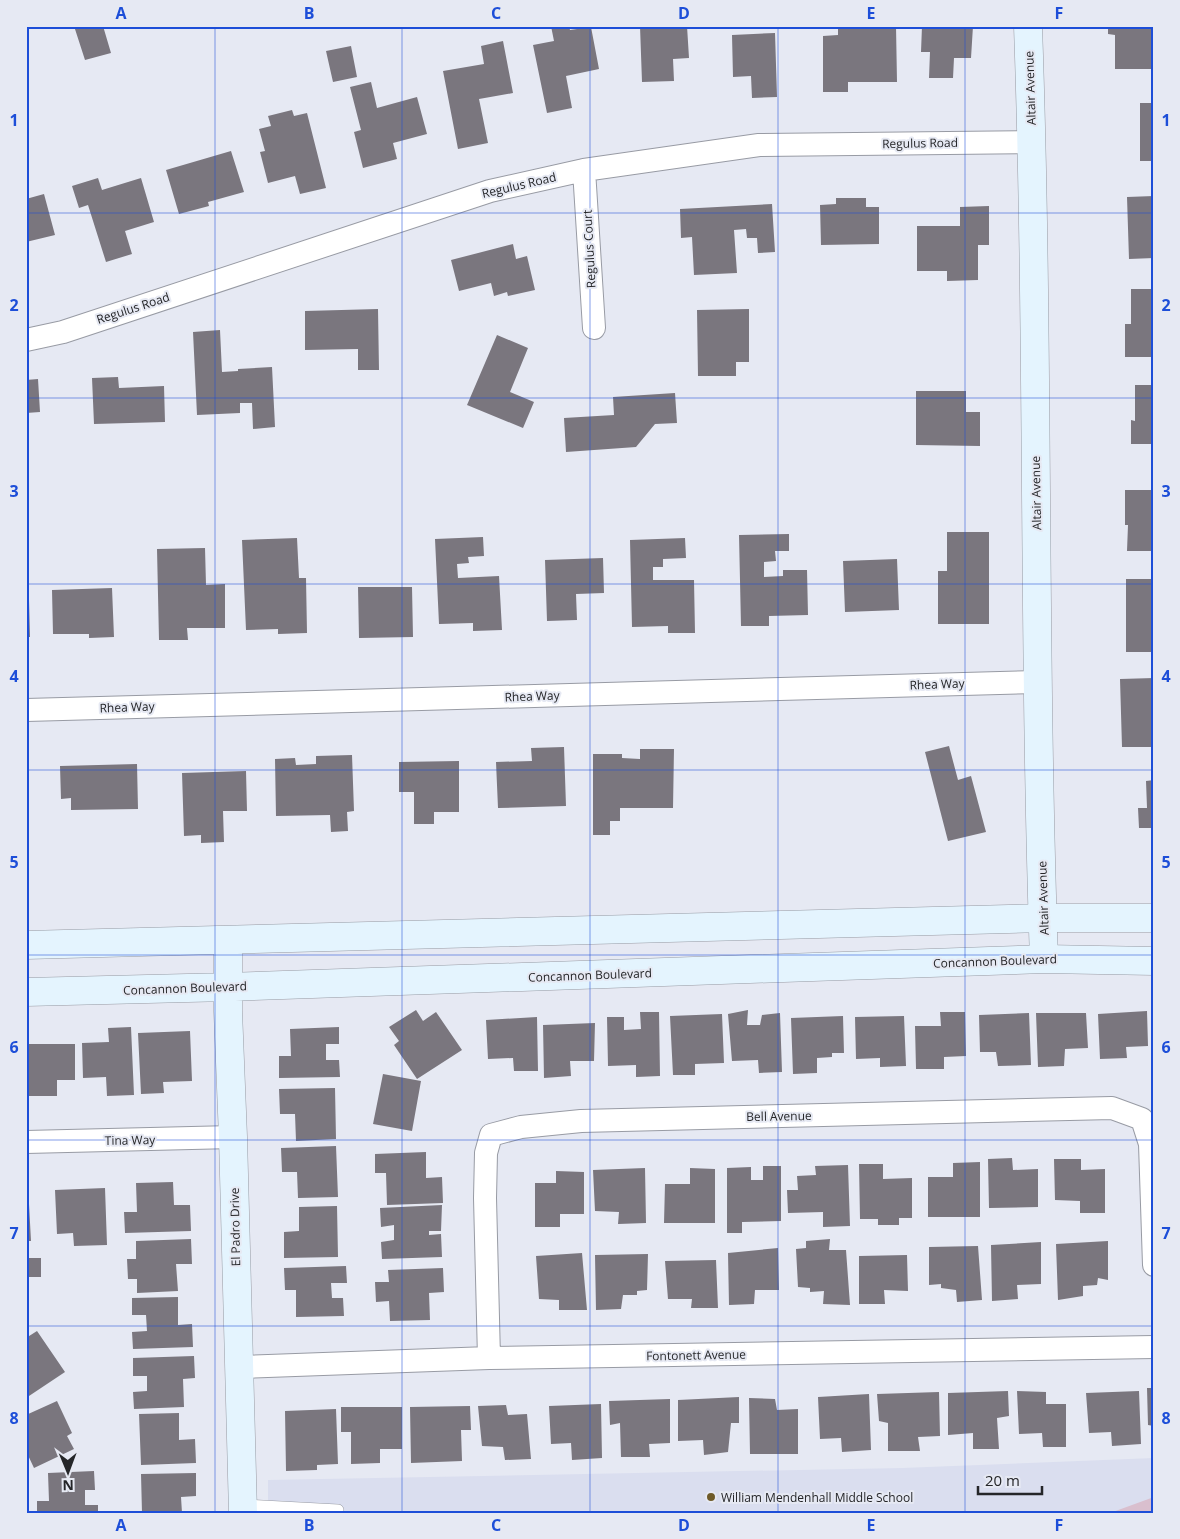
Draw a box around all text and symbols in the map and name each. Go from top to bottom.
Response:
text: A [115,2,127,24]
text: B [304,2,314,24]
text: C [491,2,501,24]
text: D [678,2,690,24]
text: E [867,2,876,24]
text: F [1055,2,1063,24]
street label: Altair Avenue [1020,50,1040,125]
text: 1 [9,109,19,131]
text: 1 [1161,109,1171,131]
street label: Regulus Road [882,134,958,152]
street label: Regulus Road [480,168,558,202]
street label: Regulus Court [578,209,600,289]
street label: Regulus Road [94,288,172,328]
text: 2 [9,294,19,316]
text: 2 [1161,294,1171,316]
street label: Altair Avenue [1027,455,1045,530]
text: 3 [9,480,19,502]
text: 3 [1161,480,1171,502]
text: 4 [9,665,19,687]
text: 4 [1161,665,1171,687]
street label: Rhea Way [909,675,966,693]
street label: Rhea Way [504,687,561,705]
street label: Rhea Way [99,698,156,716]
text: 5 [9,851,19,873]
text: 5 [1161,851,1171,873]
street label: Altair Avenue [1033,860,1053,935]
street label: Concannon Boulevard [933,950,1057,972]
street label: Concannon Boulevard [528,964,652,986]
street label: Concannon Boulevard [123,977,247,999]
text: 6 [9,1036,19,1058]
text: 6 [1161,1036,1171,1058]
street label: Bell Avenue [746,1107,812,1125]
street label: Tina Way [105,1131,156,1149]
street label: El Padro Drive [226,1187,244,1266]
text: 7 [9,1222,19,1244]
text: 7 [1161,1222,1171,1244]
street label: Fontonett Avenue [646,1346,746,1364]
text: 8 [9,1407,19,1429]
text: 8 [1161,1407,1171,1429]
north arrow [42,1446,92,1496]
scale bar [978,1464,1041,1496]
text: 20 m [985,1470,1020,1490]
text: N [62,1476,74,1495]
place label: William Mendenhall Middle School [721,1489,913,1506]
marker: William Mendenhall Middle School [705,1491,717,1503]
text: A [115,1514,127,1536]
text: B [304,1514,314,1536]
text: C [491,1514,501,1536]
text: D [678,1514,690,1536]
text: E [867,1514,876,1536]
text: F [1055,1514,1063,1536]

